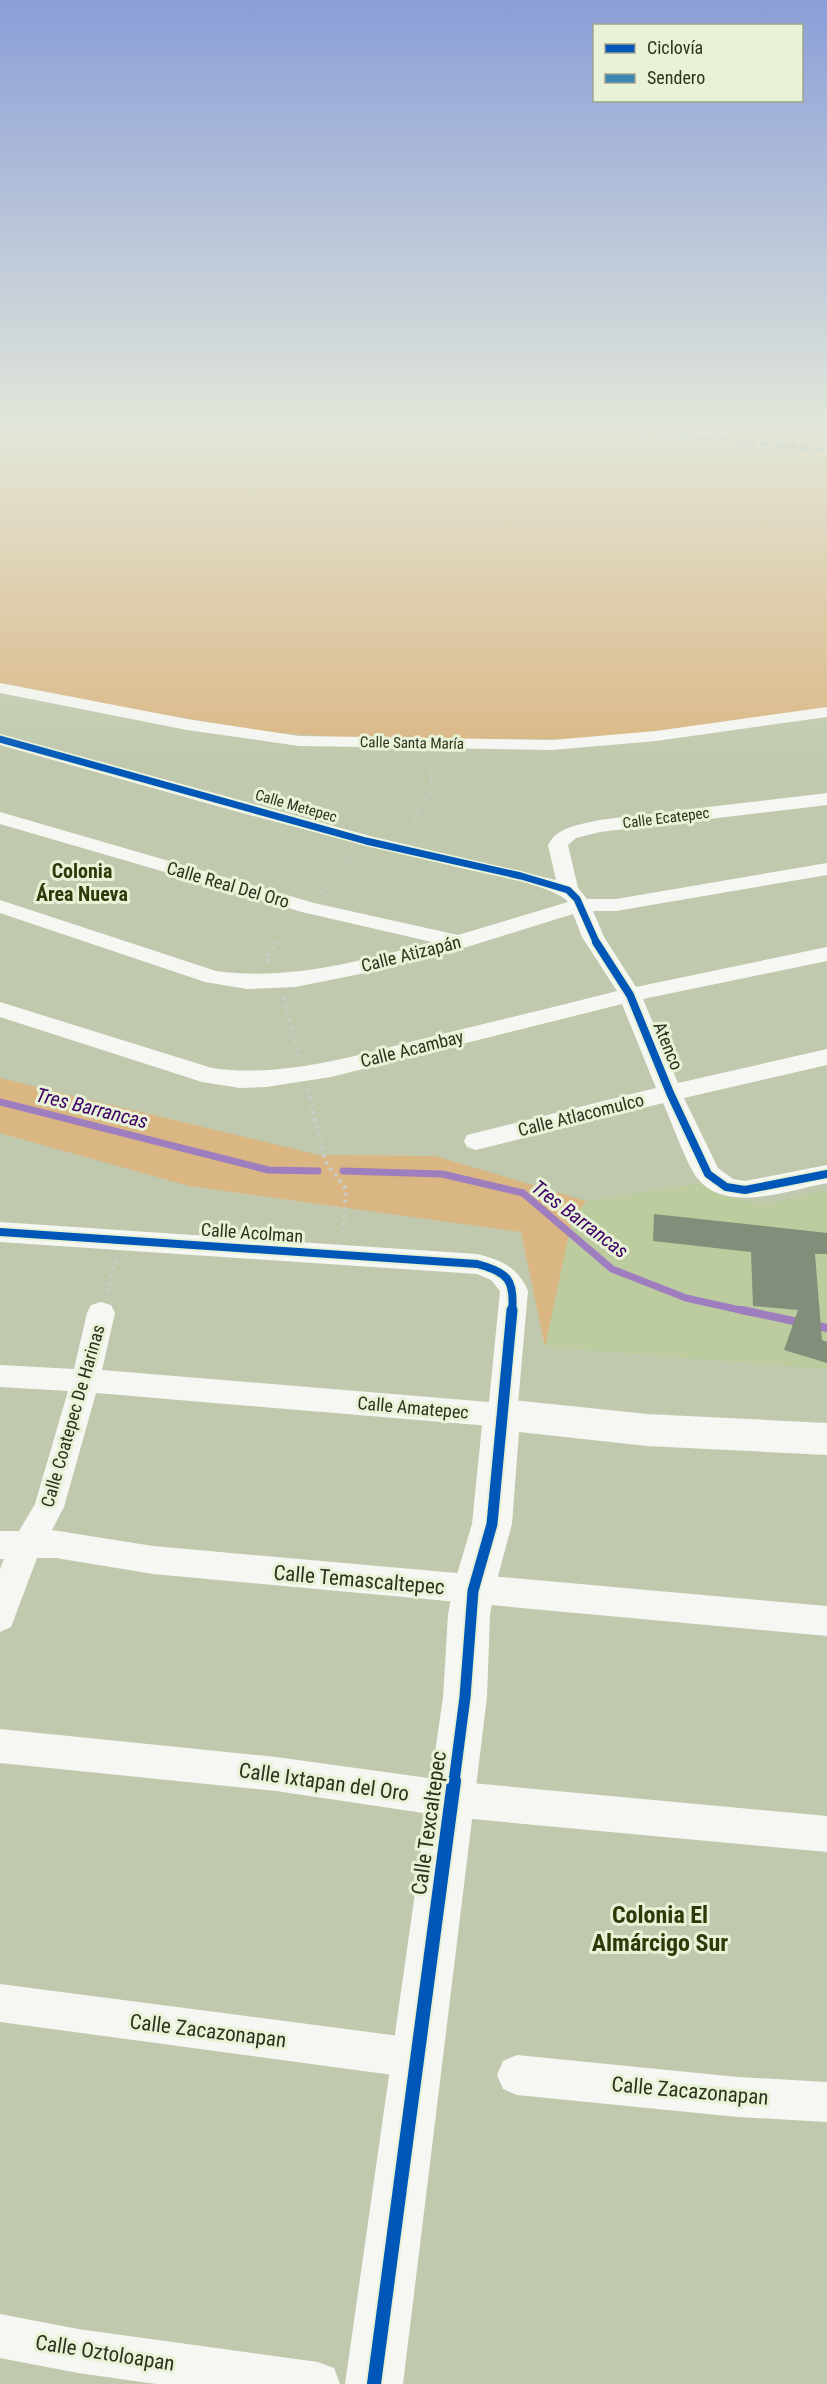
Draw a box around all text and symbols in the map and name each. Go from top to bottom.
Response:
legend [593,24,803,102]
text: Ciclovía [647,37,703,58]
text: Sendero [647,67,705,88]
street label: Calle Santa María [360,733,464,753]
street label: Calle Metepec [253,786,339,826]
street label: Calle Ecatepec [622,804,710,832]
street label: Calle Real Del Oro [164,857,292,912]
district label: Colonia Área Nueva [36,859,128,906]
street label: Calle Atizapán [359,931,463,976]
street label: Atenco [649,1019,688,1073]
street label: Calle Acambay [358,1025,466,1071]
water label: Tres Barrancas [33,1082,151,1134]
street label: Calle Atlacomulco [516,1089,646,1140]
water label: Tres Barrancas [527,1175,633,1263]
street label: Calle Acolman [200,1218,304,1247]
street label: Calle Coatepec De Harinas [36,1322,109,1510]
street label: Calle Amatepec [357,1392,470,1423]
street label: Calle Temascaltepec [272,1561,446,1599]
street label: Calle Texcaltepec [407,1749,451,1897]
street label: Calle Ixtapan del Oro [237,1758,411,1806]
district label: Colonia El Almárcigo Sur [592,1901,728,1957]
street label: Calle Zacazonapan [128,2009,288,2053]
street label: Calle Zacazonapan [611,2072,769,2110]
street label: Calle Oztoloapan [34,2330,176,2376]

